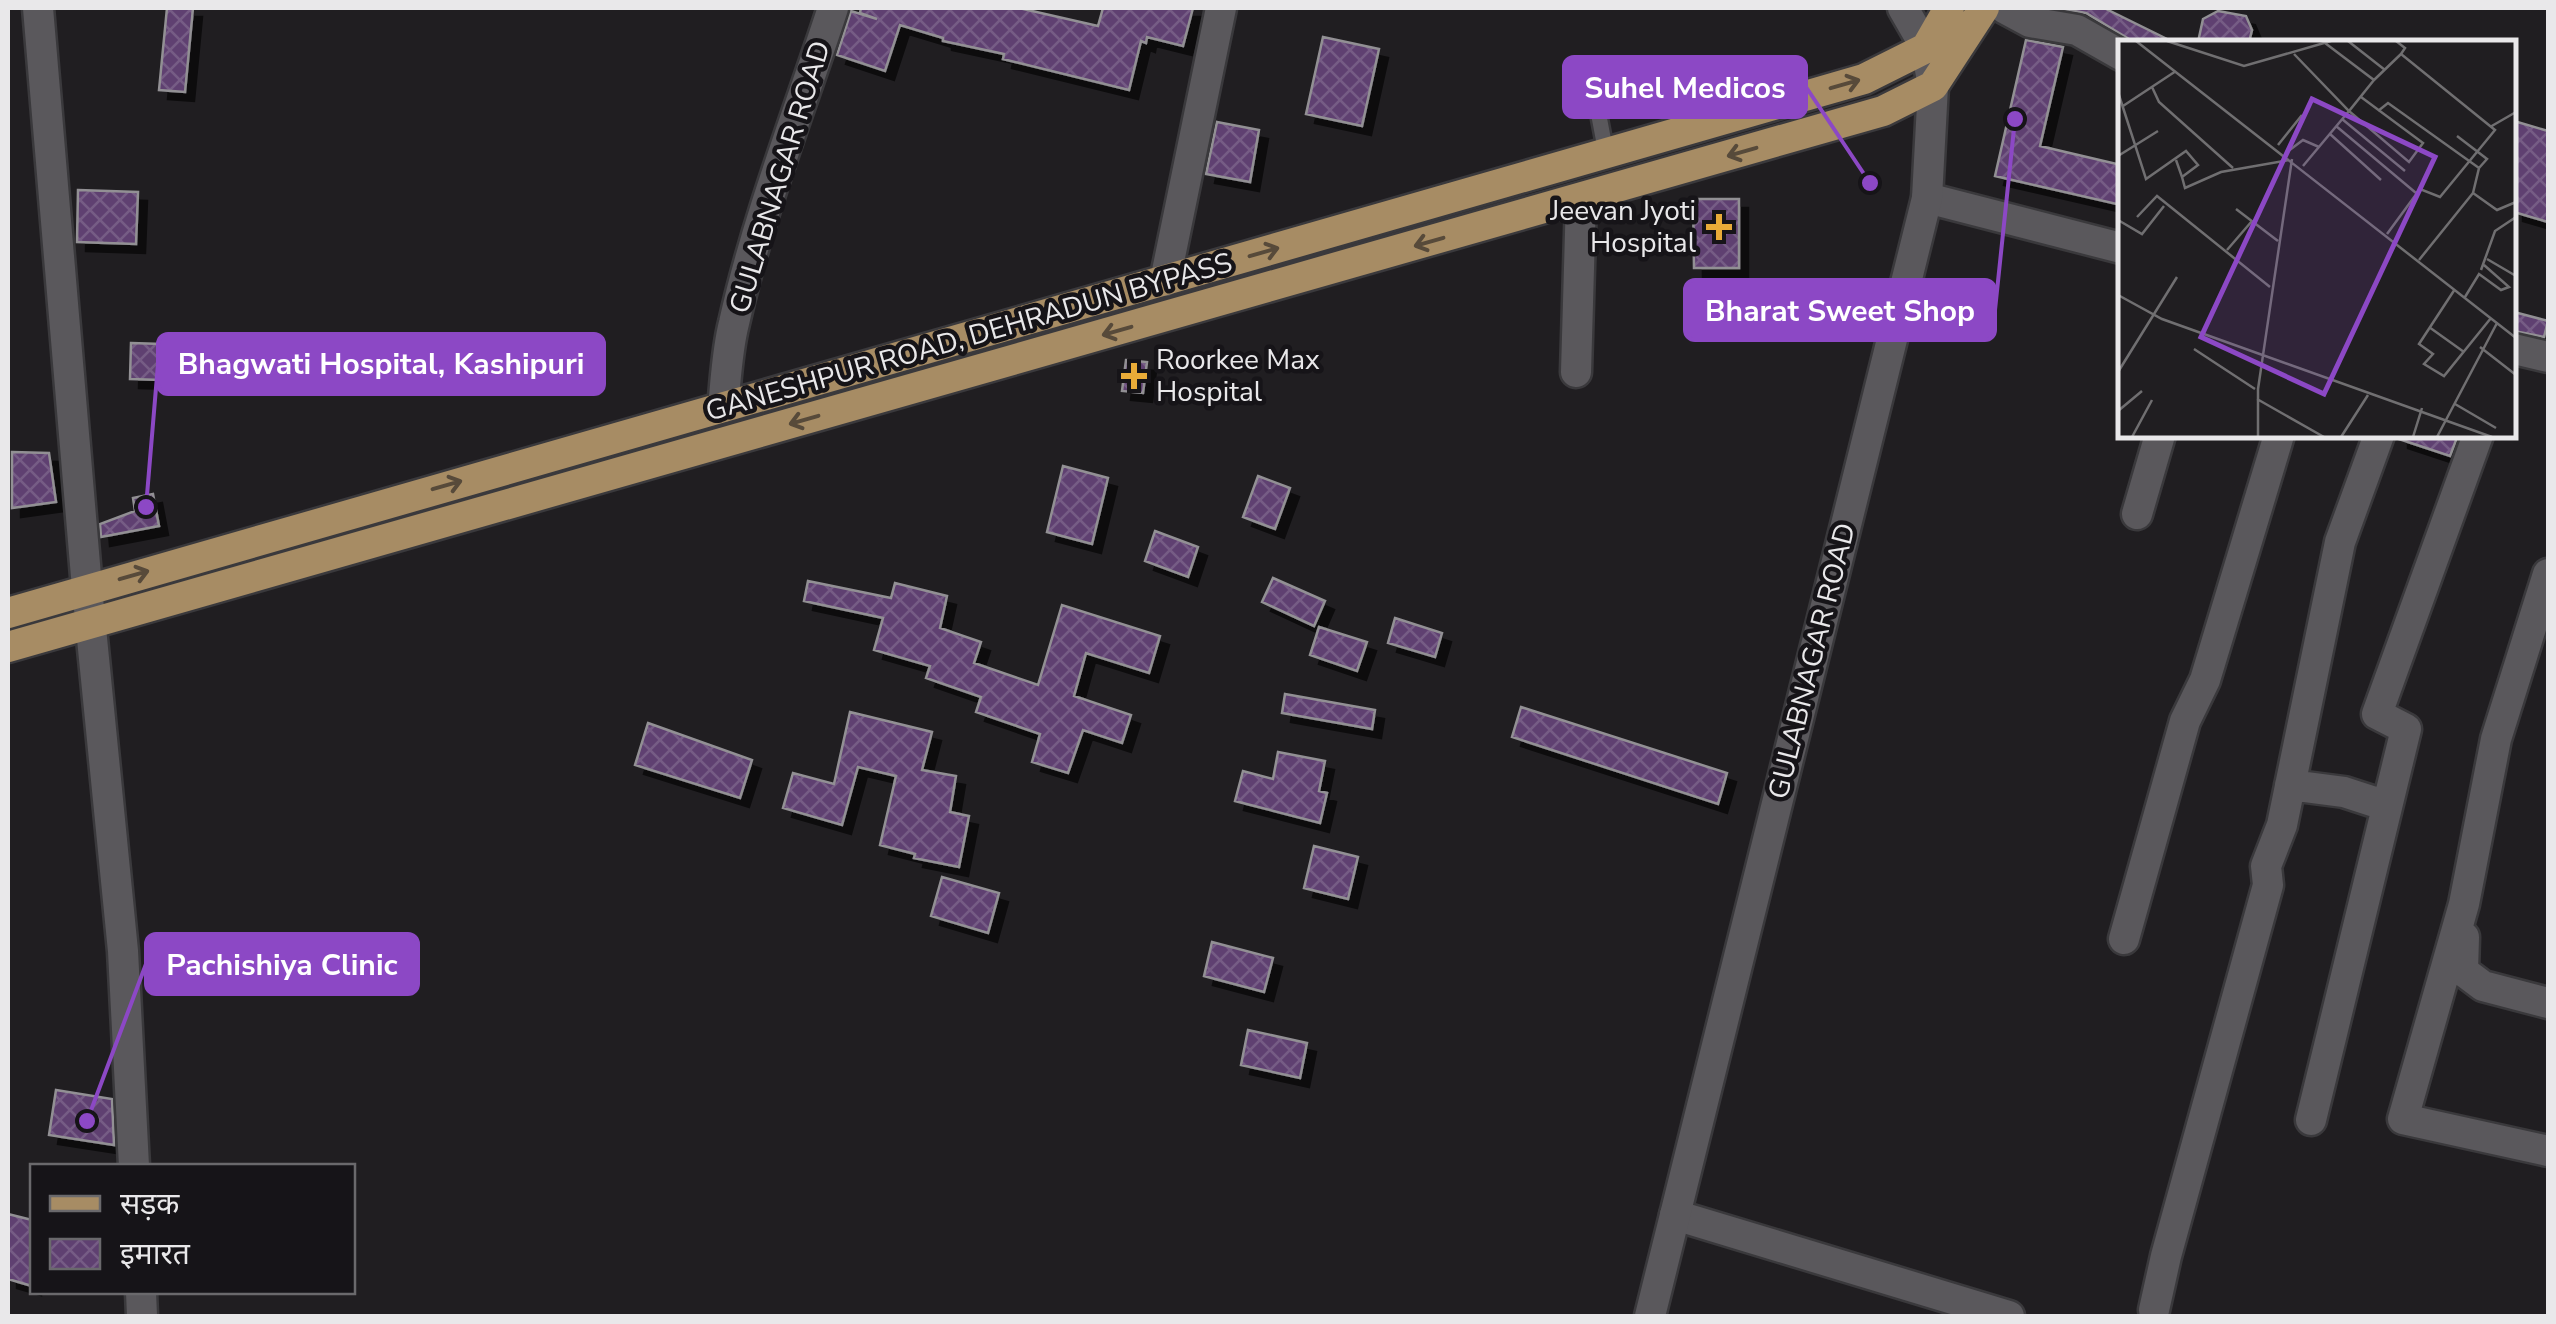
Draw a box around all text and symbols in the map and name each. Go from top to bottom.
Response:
street label: GULABNAGAR ROAD [720,36,840,318]
inset map [2118,40,2516,438]
callout: Suhel Medicos [1564,57,1806,117]
text: Suhel Medicos [1584,68,1786,109]
one-way arrow [1829,74,1860,92]
one-way arrow [1726,144,1758,162]
place label: Jeevan Jyoti Hospital [1549,192,1697,262]
marker: Jeevan Jyoti Hospital [1706,214,1732,240]
one-way arrow [1414,234,1445,252]
one-way arrow [1248,242,1279,261]
street label: GANESHPUR ROAD, DEHRADUN BYPASS [701,243,1237,431]
callout: Bharat Sweet Shop [1685,280,1995,340]
text: Bharat Sweet Shop [1705,291,1975,332]
one-way arrow [1102,323,1133,341]
callout: Bhagwati Hospital, Kashipuri [158,334,604,394]
place label: Roorkee Max Hospital [1156,341,1320,411]
text: Bhagwati Hospital, Kashipuri [178,344,584,385]
marker: Roorkee Max Hospital [1121,363,1147,389]
one-way arrow [789,412,820,430]
one-way arrow [431,475,462,494]
street label: GULABNAGAR ROAD [1759,519,1865,803]
one-way arrow [118,565,150,583]
callout: Pachishiya Clinic [146,934,418,994]
text: Pachishiya Clinic [166,945,398,986]
legend [30,1164,355,1294]
text: सड़क [120,1184,180,1225]
text: इमारत [120,1234,191,1275]

